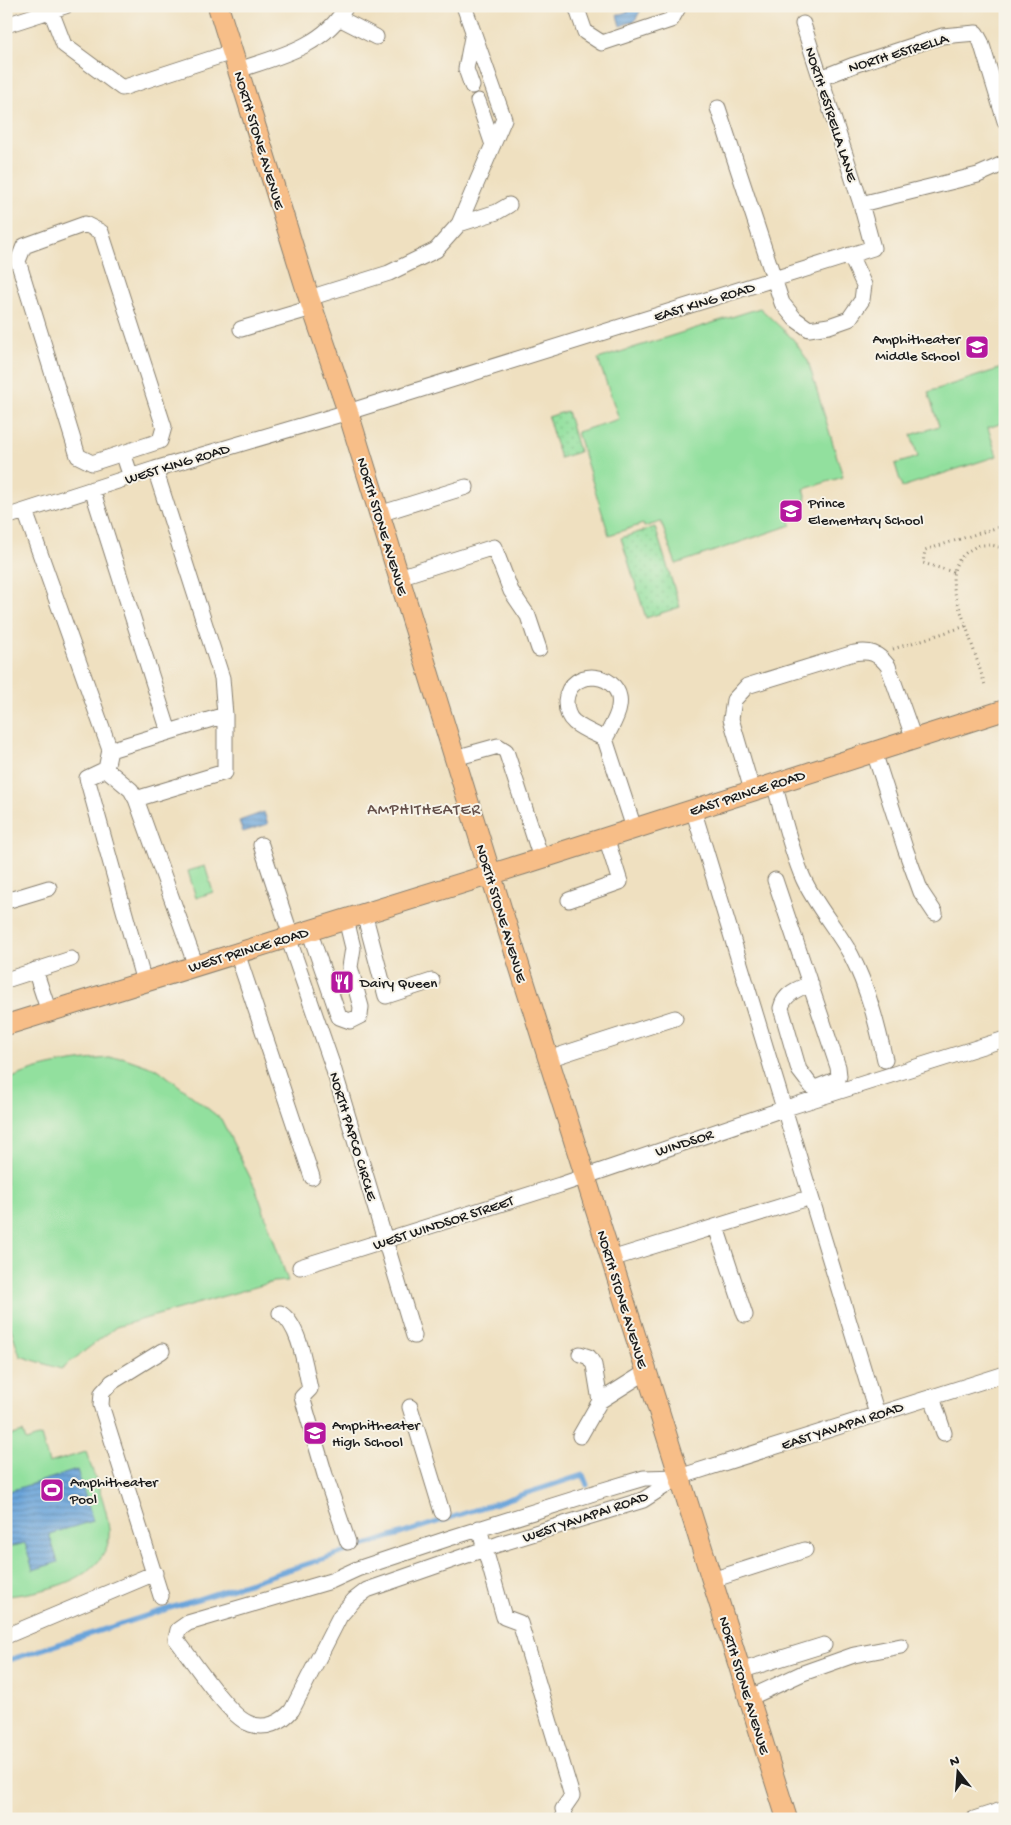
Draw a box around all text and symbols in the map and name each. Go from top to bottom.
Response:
street label: NORTH ESTRELLA [846,30,952,78]
street label: NORTH ESTRELLA LANE [800,45,861,185]
street label: NORTH STONE AVENUE [229,69,288,212]
street label: EAST KING ROAD [652,279,757,327]
place label: Amphitheater Middle School [872,331,962,366]
school or university icon: Amphitheater Middle School [964,334,990,360]
street label: WEST KING ROAD [123,440,232,489]
street label: NORTH STONE AVENUE [352,455,411,598]
place label: Prince Elementary School [807,495,924,530]
school or university icon: Prince Elementary School [778,498,804,524]
street label: EAST PRINCE ROAD [688,767,808,821]
district label: AMPHITHEATER [367,802,481,821]
street label: NORTH STONE AVENUE [471,842,530,985]
street label: WEST PRINCE ROAD [186,924,311,978]
restaurant icon: Dairy Queen [329,969,355,995]
place label: Dairy Queen [359,975,437,993]
street label: NORTH PAPCO CIRCLE [324,1070,380,1204]
street label: WINDSOR [653,1126,717,1162]
street label: WEST WINDSOR STREET [371,1192,517,1255]
street label: NORTH STONE AVENUE [592,1228,651,1371]
street label: EAST YAVAPAI ROAD [779,1399,906,1455]
place label: Amphitheater High School [332,1417,421,1452]
school or university icon: Amphitheater High School [302,1420,328,1446]
place label: Amphitheater Pool [69,1474,159,1509]
sports icon: Amphitheater Pool [39,1477,65,1503]
street label: WEST YAVAPAI ROAD [521,1488,651,1548]
street label: NORTH STONE AVENUE [714,1614,773,1757]
north arrow [934,1748,984,1798]
text: N [948,1752,962,1771]

